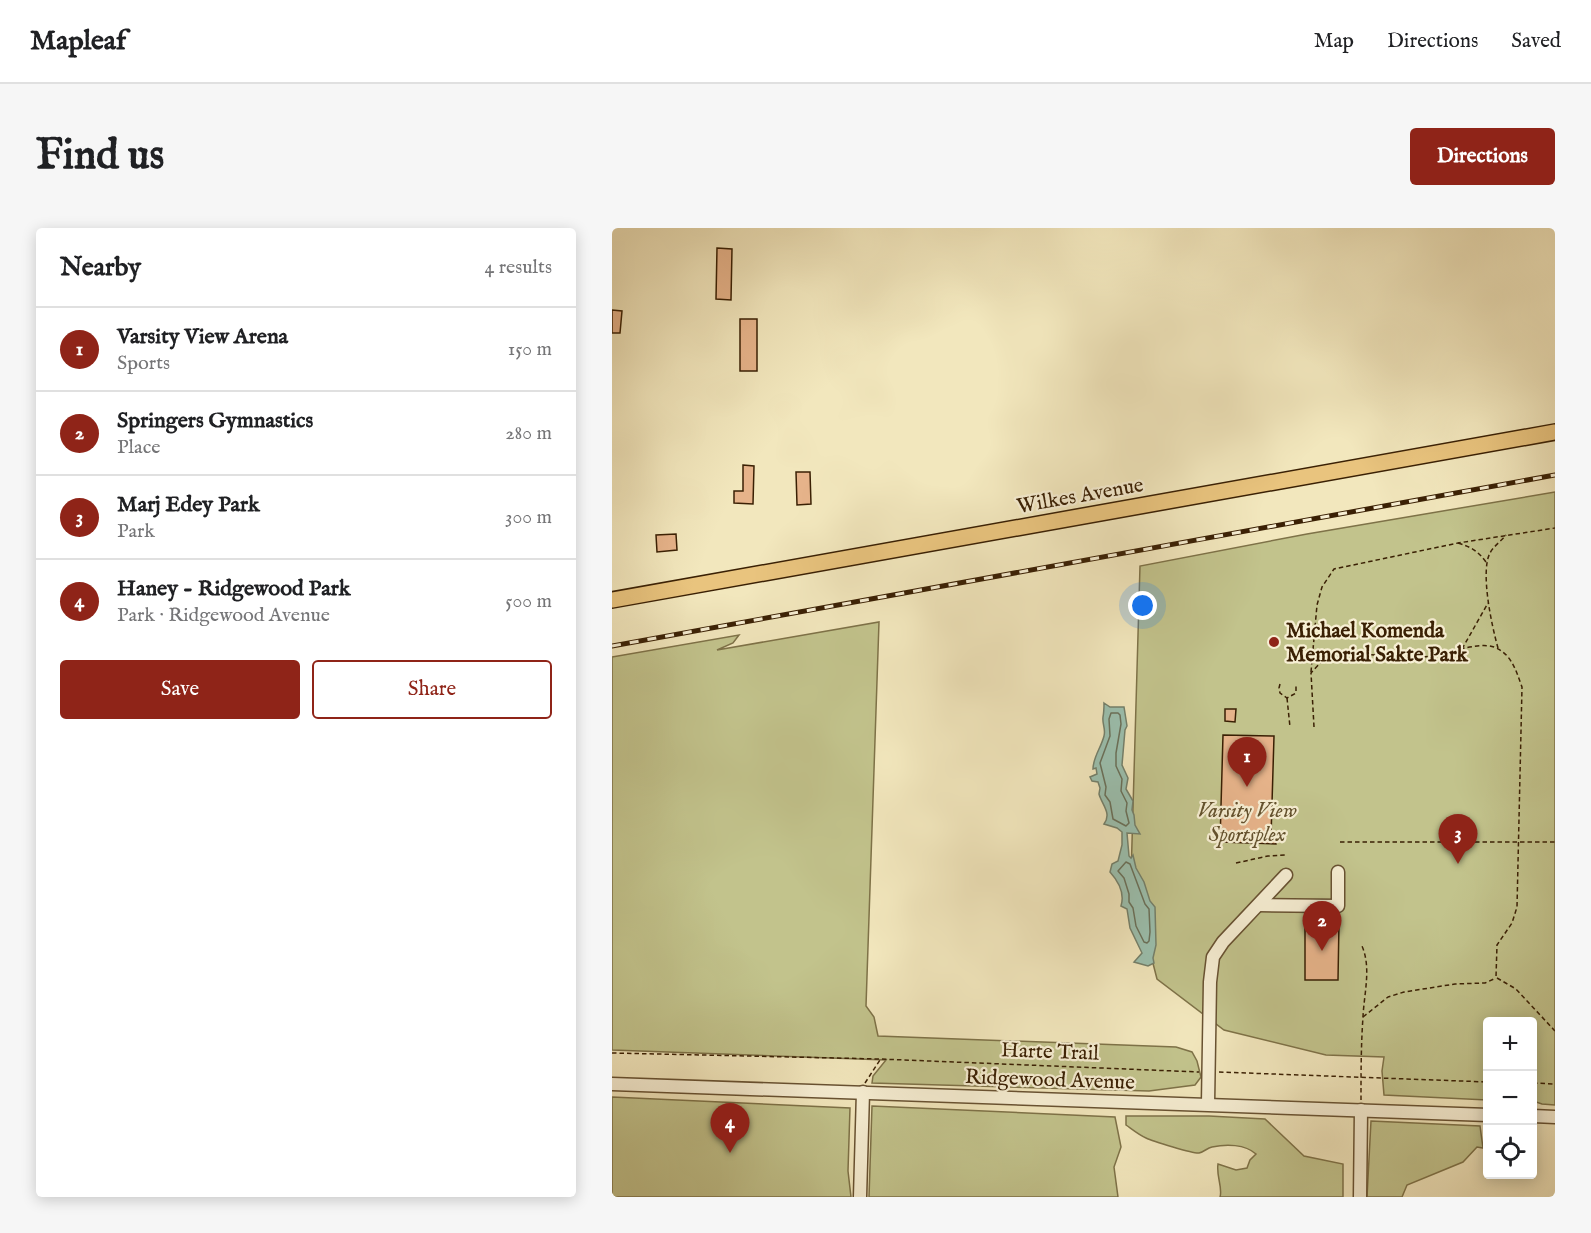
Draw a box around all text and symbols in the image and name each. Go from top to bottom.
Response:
text: Mapleaf [30,24,126,59]
text: Map [1314,28,1354,55]
text: Directions [1387,28,1478,55]
text: Saved [1511,28,1561,55]
button: Directions [1410,128,1555,185]
text: Find us [36,130,164,183]
text: Nearby [60,251,141,284]
text: 4 results [485,255,552,280]
text: Varsity View Arena [117,323,288,351]
text: 1 [76,337,83,362]
text: 150 m [508,337,552,362]
text: Sports [117,351,170,376]
text: Springers Gymnastics [117,407,313,435]
text: 2 [75,421,84,446]
text: 280 m [505,421,552,446]
text: Place [117,435,160,460]
street label: Wilkes Avenue [1015,472,1146,521]
text: Marj Edey Park [117,491,260,519]
text: 3 [76,505,83,530]
text: 300 m [505,505,552,530]
text: Park [117,519,155,544]
text: Haney - Ridgewood Park [117,575,350,603]
text: 4 [75,589,84,614]
text: 500 m [505,589,552,614]
your location [1128,591,1157,620]
text: Park · Ridgewood Avenue [117,603,330,628]
place label: Michael Komenda Memorial Sakte Park [1286,618,1469,669]
marker: Michael Komenda Memorial Sakte Park [1267,635,1281,649]
button: Save [60,660,300,719]
button: Share [312,660,552,719]
pin: 1 [1228,738,1266,787]
park label: Varsity View Sportsplex [1197,798,1297,849]
pin: 3 [1438,814,1478,864]
pin: 2 [1302,902,1342,951]
map controls [1483,1017,1537,1179]
button: + [1483,1017,1537,1071]
street label: Harte Trail [1000,1037,1100,1068]
street label: Ridgewood Avenue [965,1064,1136,1097]
button: − [1483,1071,1537,1125]
pin: 4 [710,1104,750,1153]
button: locate [1483,1125,1537,1179]

